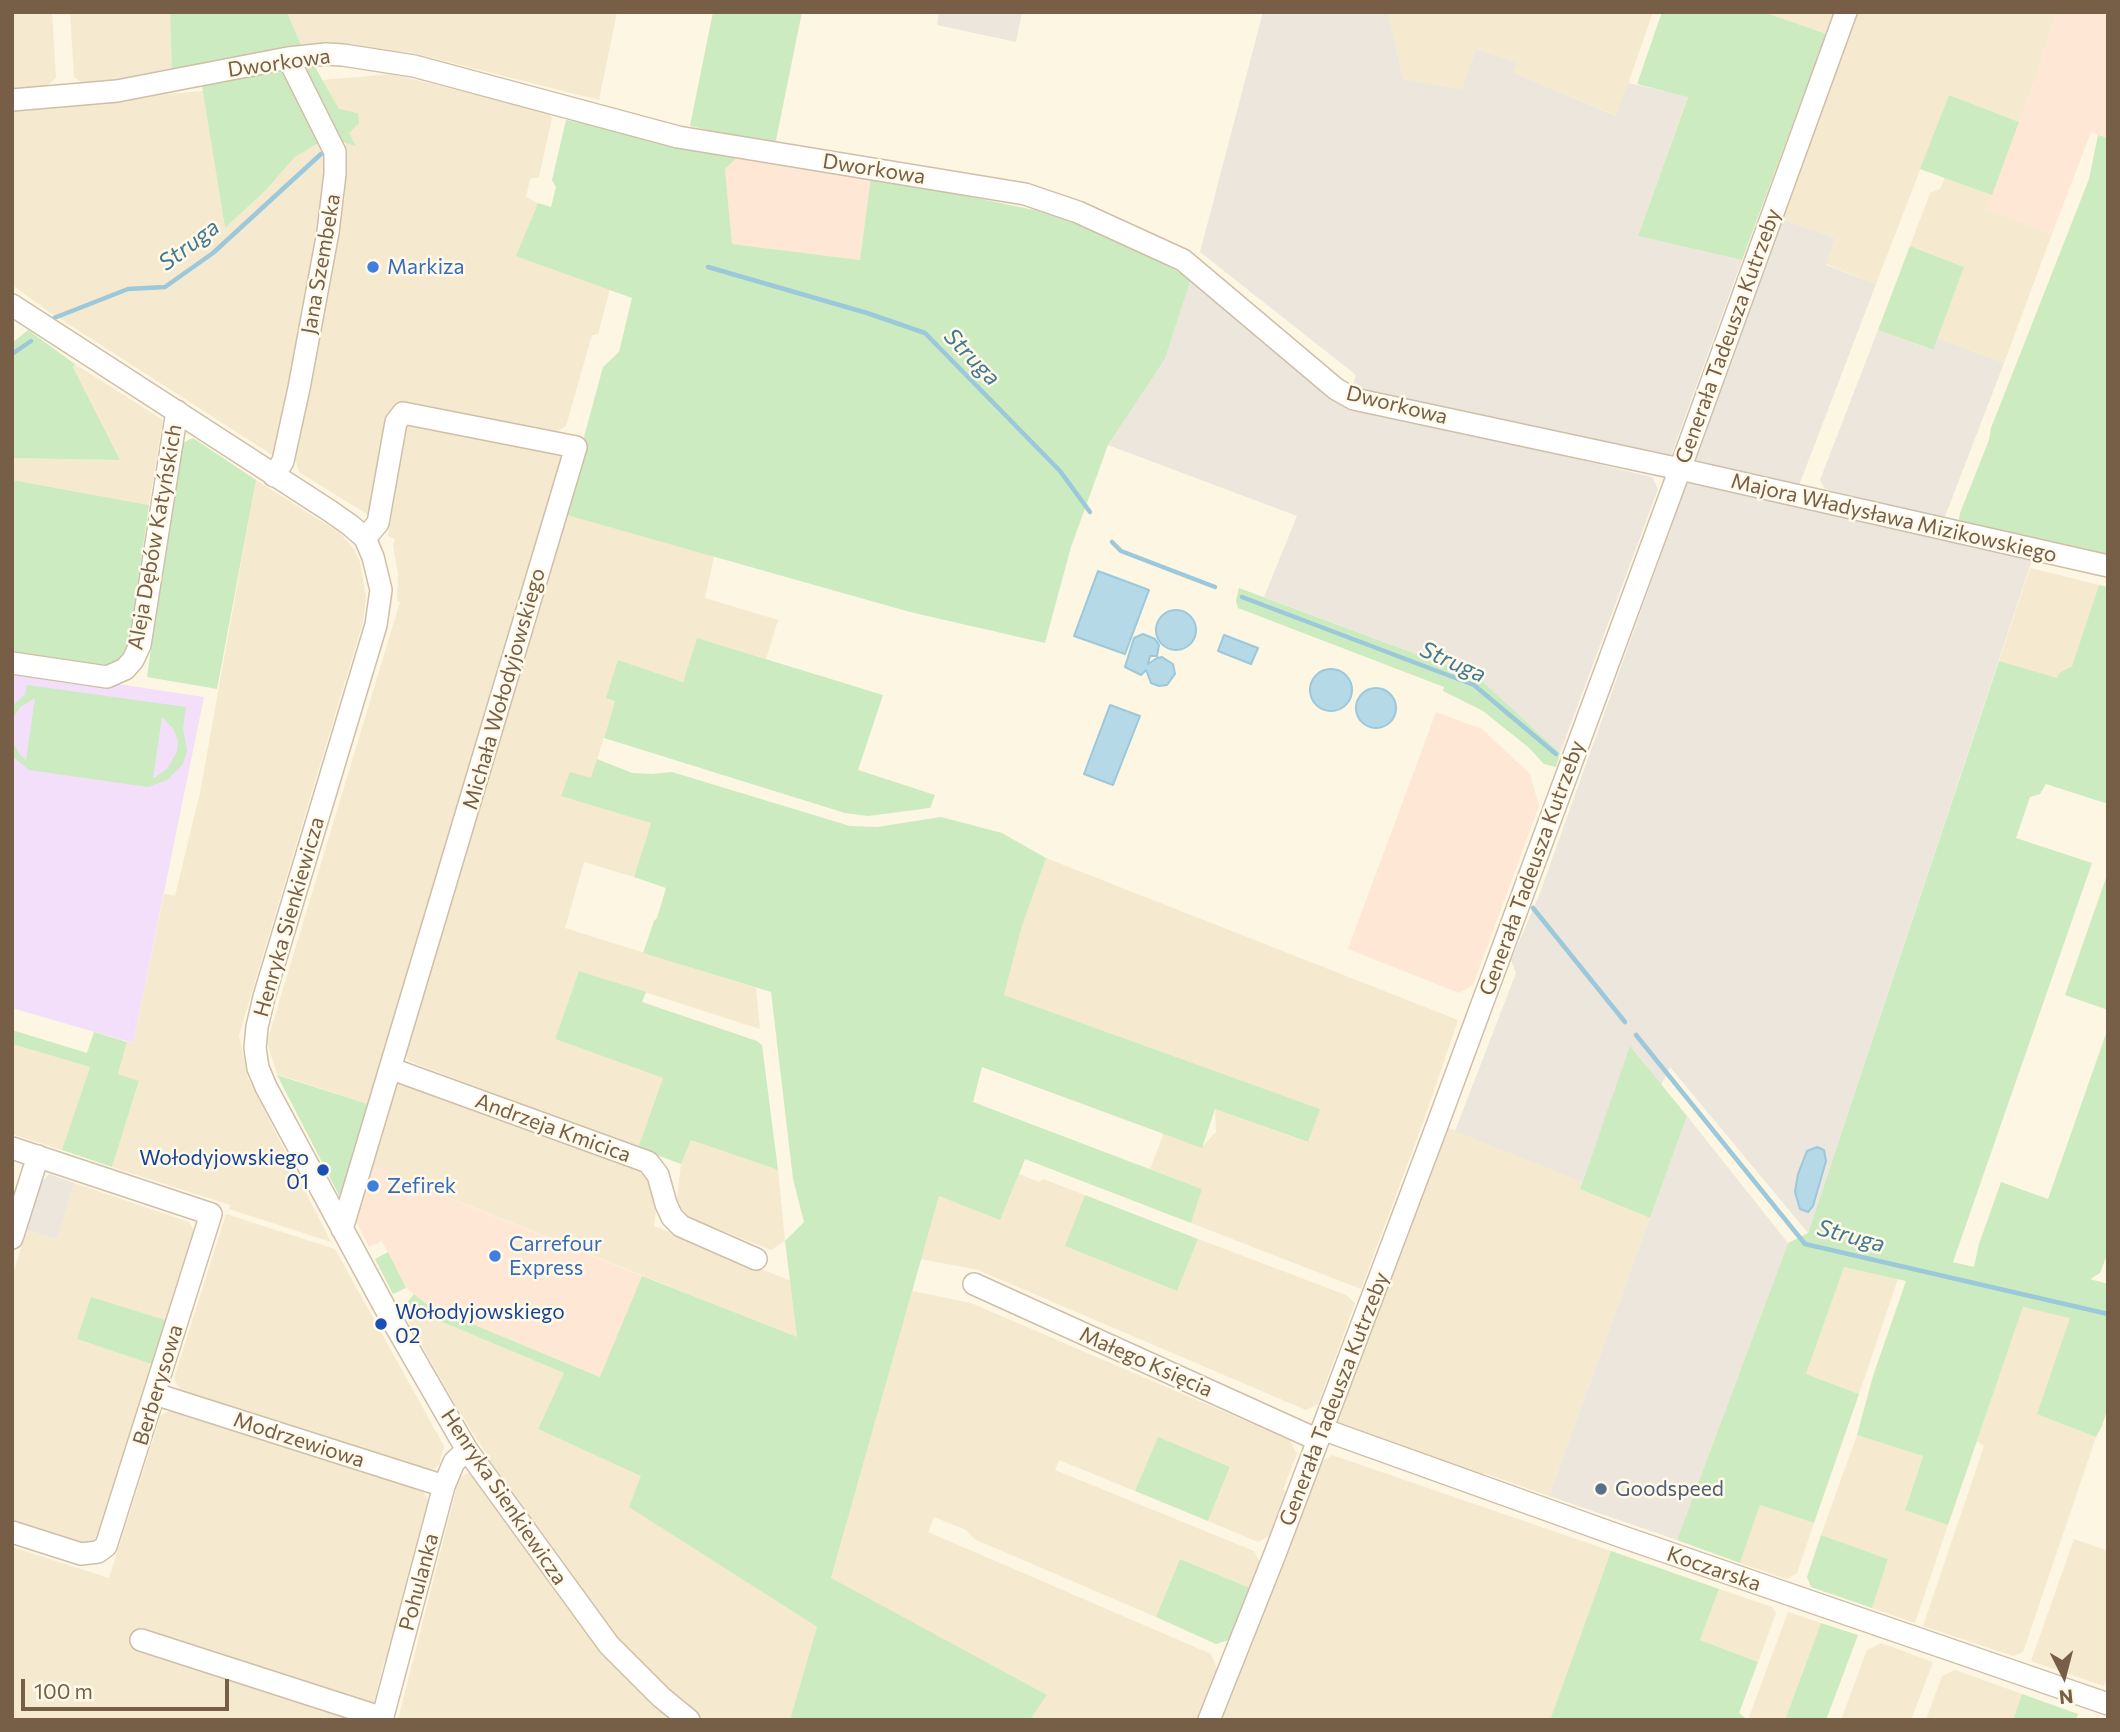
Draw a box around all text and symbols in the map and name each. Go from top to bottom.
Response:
street label: Dworkowa [226,43,332,83]
street label: Dworkowa [821,148,927,190]
street label: Jana Szembeka [296,192,346,336]
street label: Generała Tadeusza Kutrzeby [1670,205,1786,467]
water label: Struga [153,213,225,277]
place label: Markiza [387,254,464,280]
marker: Markiza [365,259,381,275]
water label: Struga [938,323,1006,391]
street label: Dworkowa [1344,380,1450,430]
street label: Aleja Dębów Katyńskich [123,422,187,652]
street label: Majora Władysława Mizikowskiego [1729,468,2059,568]
street label: Michała Wołodyjowskiego [457,565,551,813]
water label: Struga [1416,635,1490,689]
street label: Generała Tadeusza Kutrzeby [1474,737,1590,999]
street label: Henryka Sienkiewicza [248,814,330,1020]
street label: Andrzeja Kmicica [472,1088,634,1168]
place label: Wołodyjowskiego 01 [139,1145,309,1195]
marker: Wołodyjowskiego 01 [315,1162,331,1178]
place label: Zefirek [387,1173,456,1199]
marker: Zefirek [365,1178,381,1194]
water label: Struga [1814,1214,1888,1258]
place label: Carrefour Express [509,1231,602,1281]
marker: Carrefour Express [487,1248,503,1264]
street label: Generała Tadeusza Kutrzeby [1274,1269,1394,1529]
place label: Wołodyjowskiego 02 [395,1299,565,1349]
marker: Wołodyjowskiego 02 [373,1316,389,1332]
street label: Małego Księcia [1076,1321,1216,1403]
street label: Berberysowa [128,1322,188,1448]
street label: Henryka Sienkiewicza [436,1404,572,1590]
street label: Modrzewiowa [230,1407,368,1473]
place label: Goodspeed [1615,1476,1724,1502]
marker: Goodspeed [1593,1481,1609,1497]
street label: Pohulanka [394,1531,444,1633]
street label: Koczarska [1664,1541,1764,1597]
north arrow [2029,1641,2099,1711]
scale bar [24,1666,233,1710]
text: 100 m [34,1678,93,1703]
text: N [2058,1685,2075,1710]

